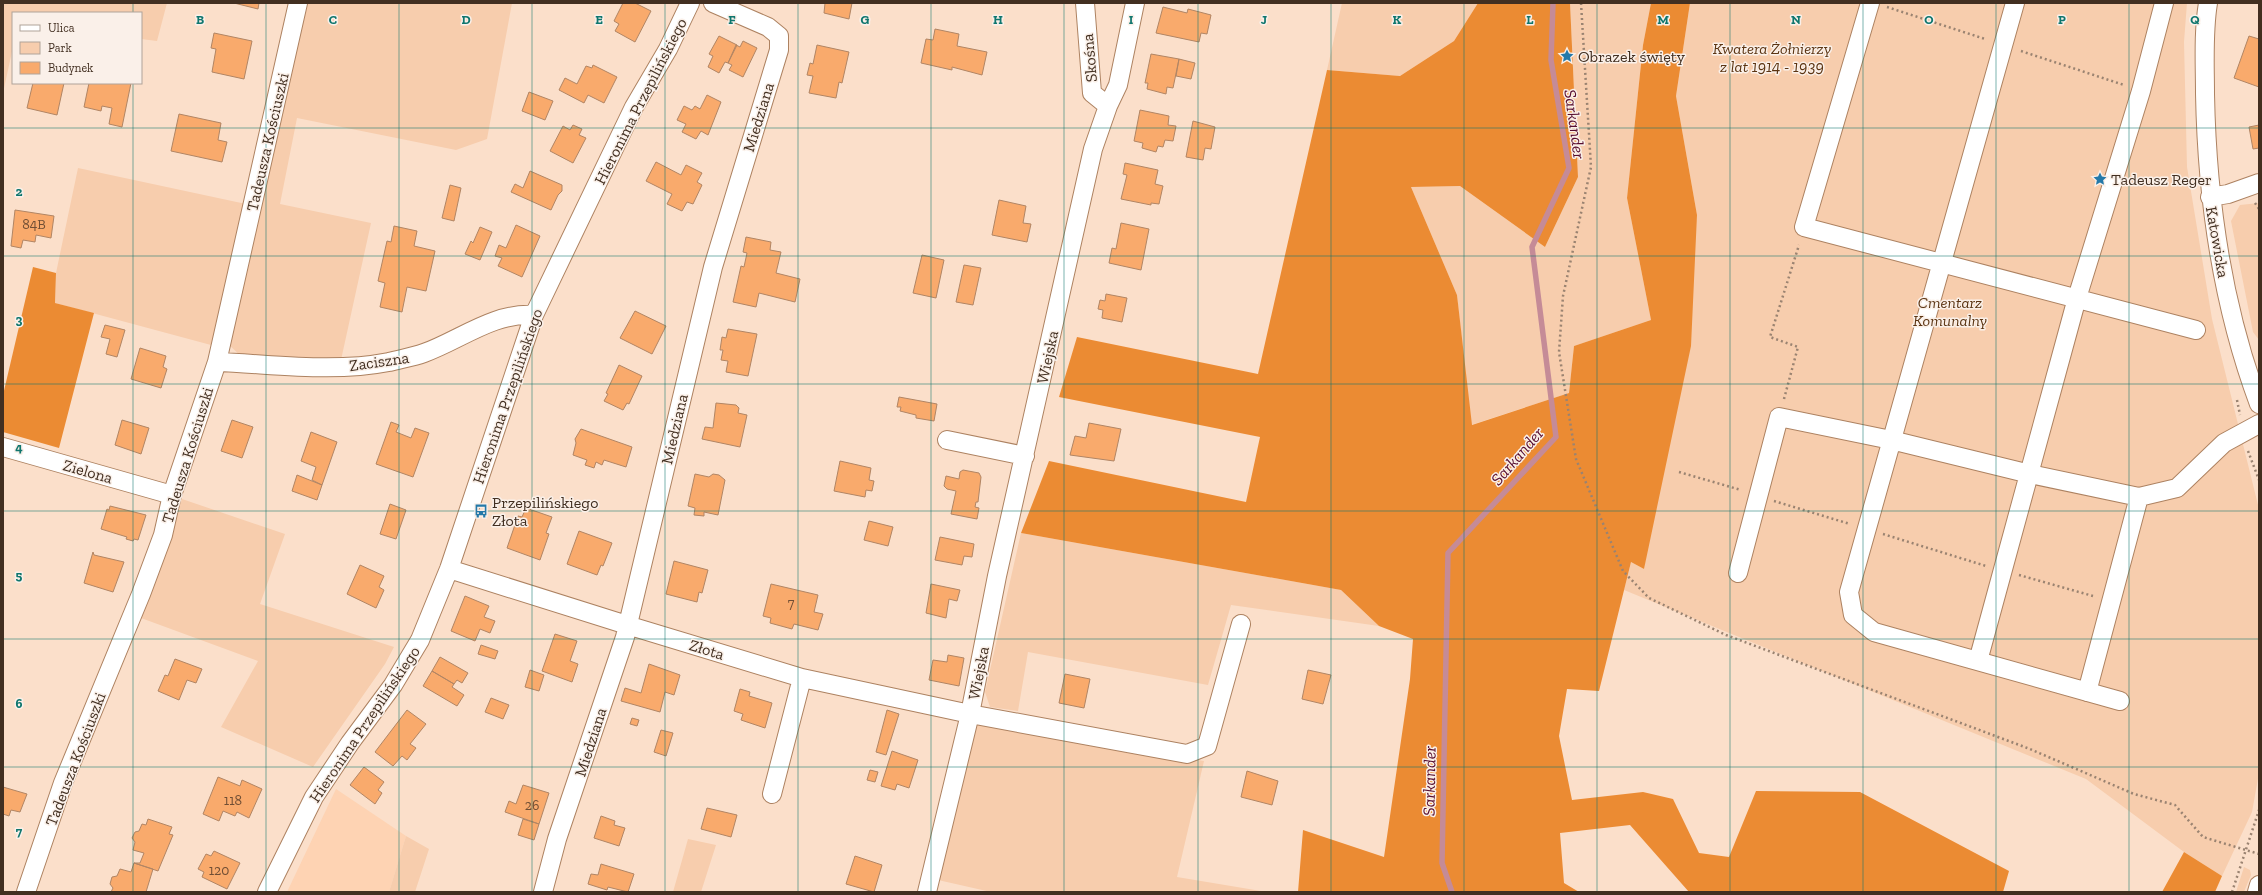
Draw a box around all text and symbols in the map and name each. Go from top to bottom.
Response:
legend [12,12,142,84]
text: B [196,12,204,27]
text: C [329,12,337,27]
text: D [461,12,471,27]
text: E [595,12,603,27]
text: F [728,12,736,27]
text: G [861,12,870,27]
text: H [993,12,1003,27]
text: I [1129,12,1134,27]
text: J [1261,12,1267,27]
text: K [1393,12,1402,27]
text: L [1526,12,1534,27]
text: M [1657,12,1669,27]
text: N [1791,12,1801,27]
text: O [1924,12,1934,27]
text: P [2058,12,2066,27]
text: Q [2190,12,2200,27]
street label: Hieronima Przepilińskiego [590,15,691,188]
text: Ulica [48,21,75,35]
street label: Skośna [1078,33,1101,83]
park label: Kwatera Żołnierzy z lat 1914 - 1939 [1713,39,1832,76]
text: Park [48,41,73,55]
place label: Obrazek święty [1578,47,1686,66]
place icon: Obrazek święty [1559,48,1575,64]
text: Budynek [48,61,94,75]
street label: Tadeusza Kościuszki [242,71,293,213]
street label: Miedziana [739,80,778,154]
water label: Sarkander [1560,88,1590,160]
place label: Tadeusz Reger [2111,170,2212,189]
place icon: Tadeusz Reger [2092,171,2108,187]
text: 2 [16,184,23,199]
street label: Katowicka [2202,205,2233,280]
house number: 84B [22,216,46,233]
park label: Cmentarz Komunalny [1913,293,1988,330]
street label: Hieronima Przepilińskiego [469,306,546,486]
text: 3 [16,312,23,327]
street label: Wiejska [1033,329,1062,385]
street label: Zaciszna [348,348,410,375]
street label: Tadeusza Kościuszki [158,384,217,526]
street label: Miedziana [657,392,692,466]
water label: Sarkander [1486,423,1548,489]
text: 4 [15,440,23,455]
street label: Zielona [61,455,115,488]
place label: Przepilińskiego Złota [492,493,598,530]
bus stop icon: Przepilińskiego Złota [473,503,489,519]
text: 5 [16,568,23,583]
house number: 7 [788,595,795,612]
street label: Złota [687,635,727,664]
street label: Hieronima Przepilińskiego [305,643,424,806]
street label: Wiejska [964,645,993,701]
street label: Tadeusza Kościuszki [41,689,110,829]
text: 6 [16,696,23,711]
street label: Miedziana [570,705,611,779]
water label: Sarkander [1418,746,1440,816]
house number: 118 [224,792,242,809]
house number: 26 [525,797,539,814]
text: 7 [16,824,23,839]
house number: 120 [209,862,229,879]

